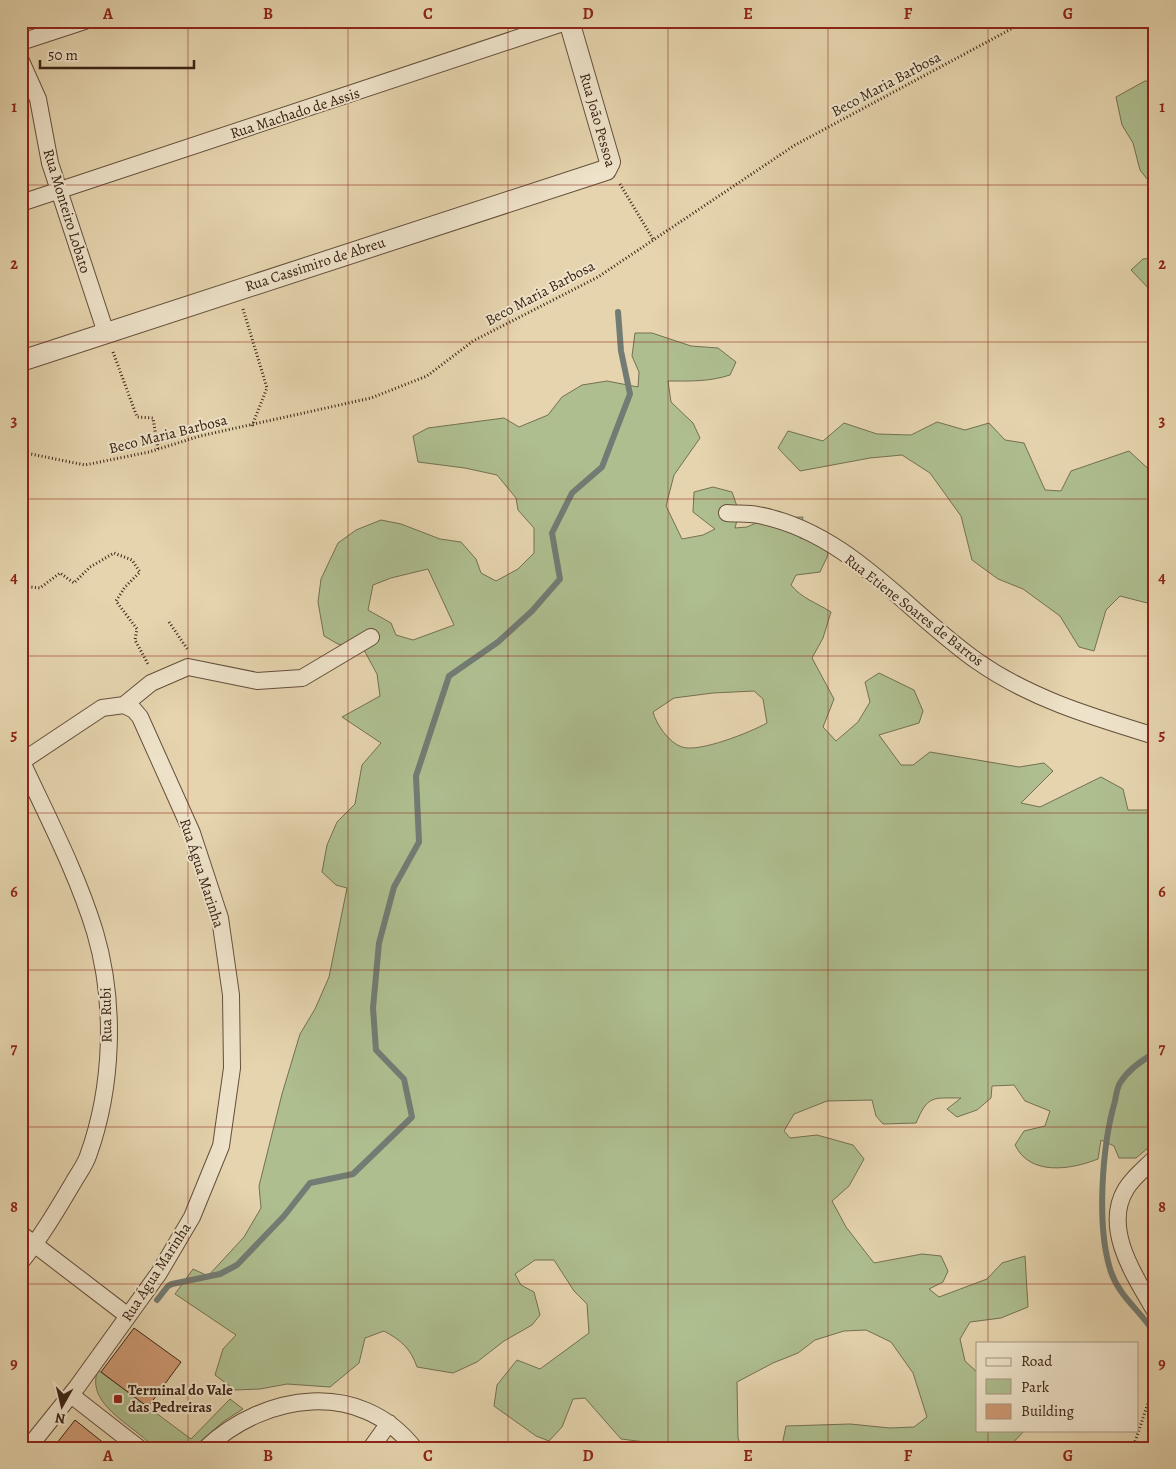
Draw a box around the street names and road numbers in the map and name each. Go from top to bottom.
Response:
street label: Beco Maria Barbosa [828,47,944,121]
street label: Rua João Pessoa [575,71,621,169]
street label: Rua Machado de Assis [228,83,362,143]
street label: Rua Monteiro Lobato [39,146,95,276]
street label: Rua Cassimiro de Abreu [242,232,389,296]
street label: Beco Maria Barbosa [482,256,598,330]
street label: Beco Maria Barbosa [107,410,229,458]
street label: Rua Etiene Soares de Barros [840,549,988,671]
street label: Rua Água Marinha [175,816,229,930]
street label: Rua Rubi [96,987,116,1043]
street label: Rua Água Marinha [117,1219,195,1325]

